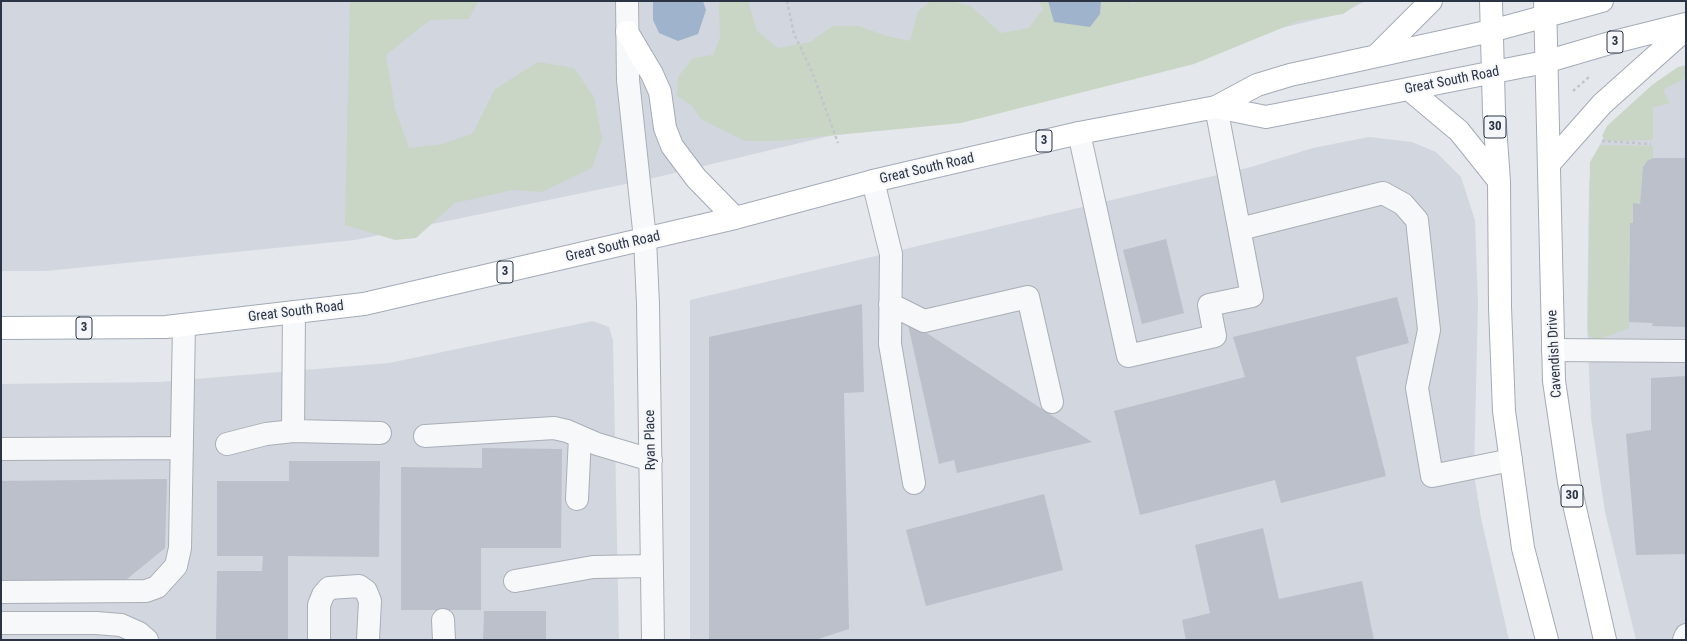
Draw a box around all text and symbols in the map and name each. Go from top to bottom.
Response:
road number: 3 [1607,31,1623,53]
street label: Great South Road [1403,64,1501,98]
road number: 30 [1484,116,1506,138]
road number: 3 [1036,130,1052,152]
street label: Great South Road [878,150,976,188]
street label: Great South Road [564,228,662,266]
road number: 3 [497,261,513,283]
street label: Great South Road [247,298,345,326]
street label: Cavendish Drive [1544,310,1566,398]
road number: 3 [76,317,92,339]
street label: Ryan Place [642,410,660,470]
road number: 30 [1561,485,1583,507]

